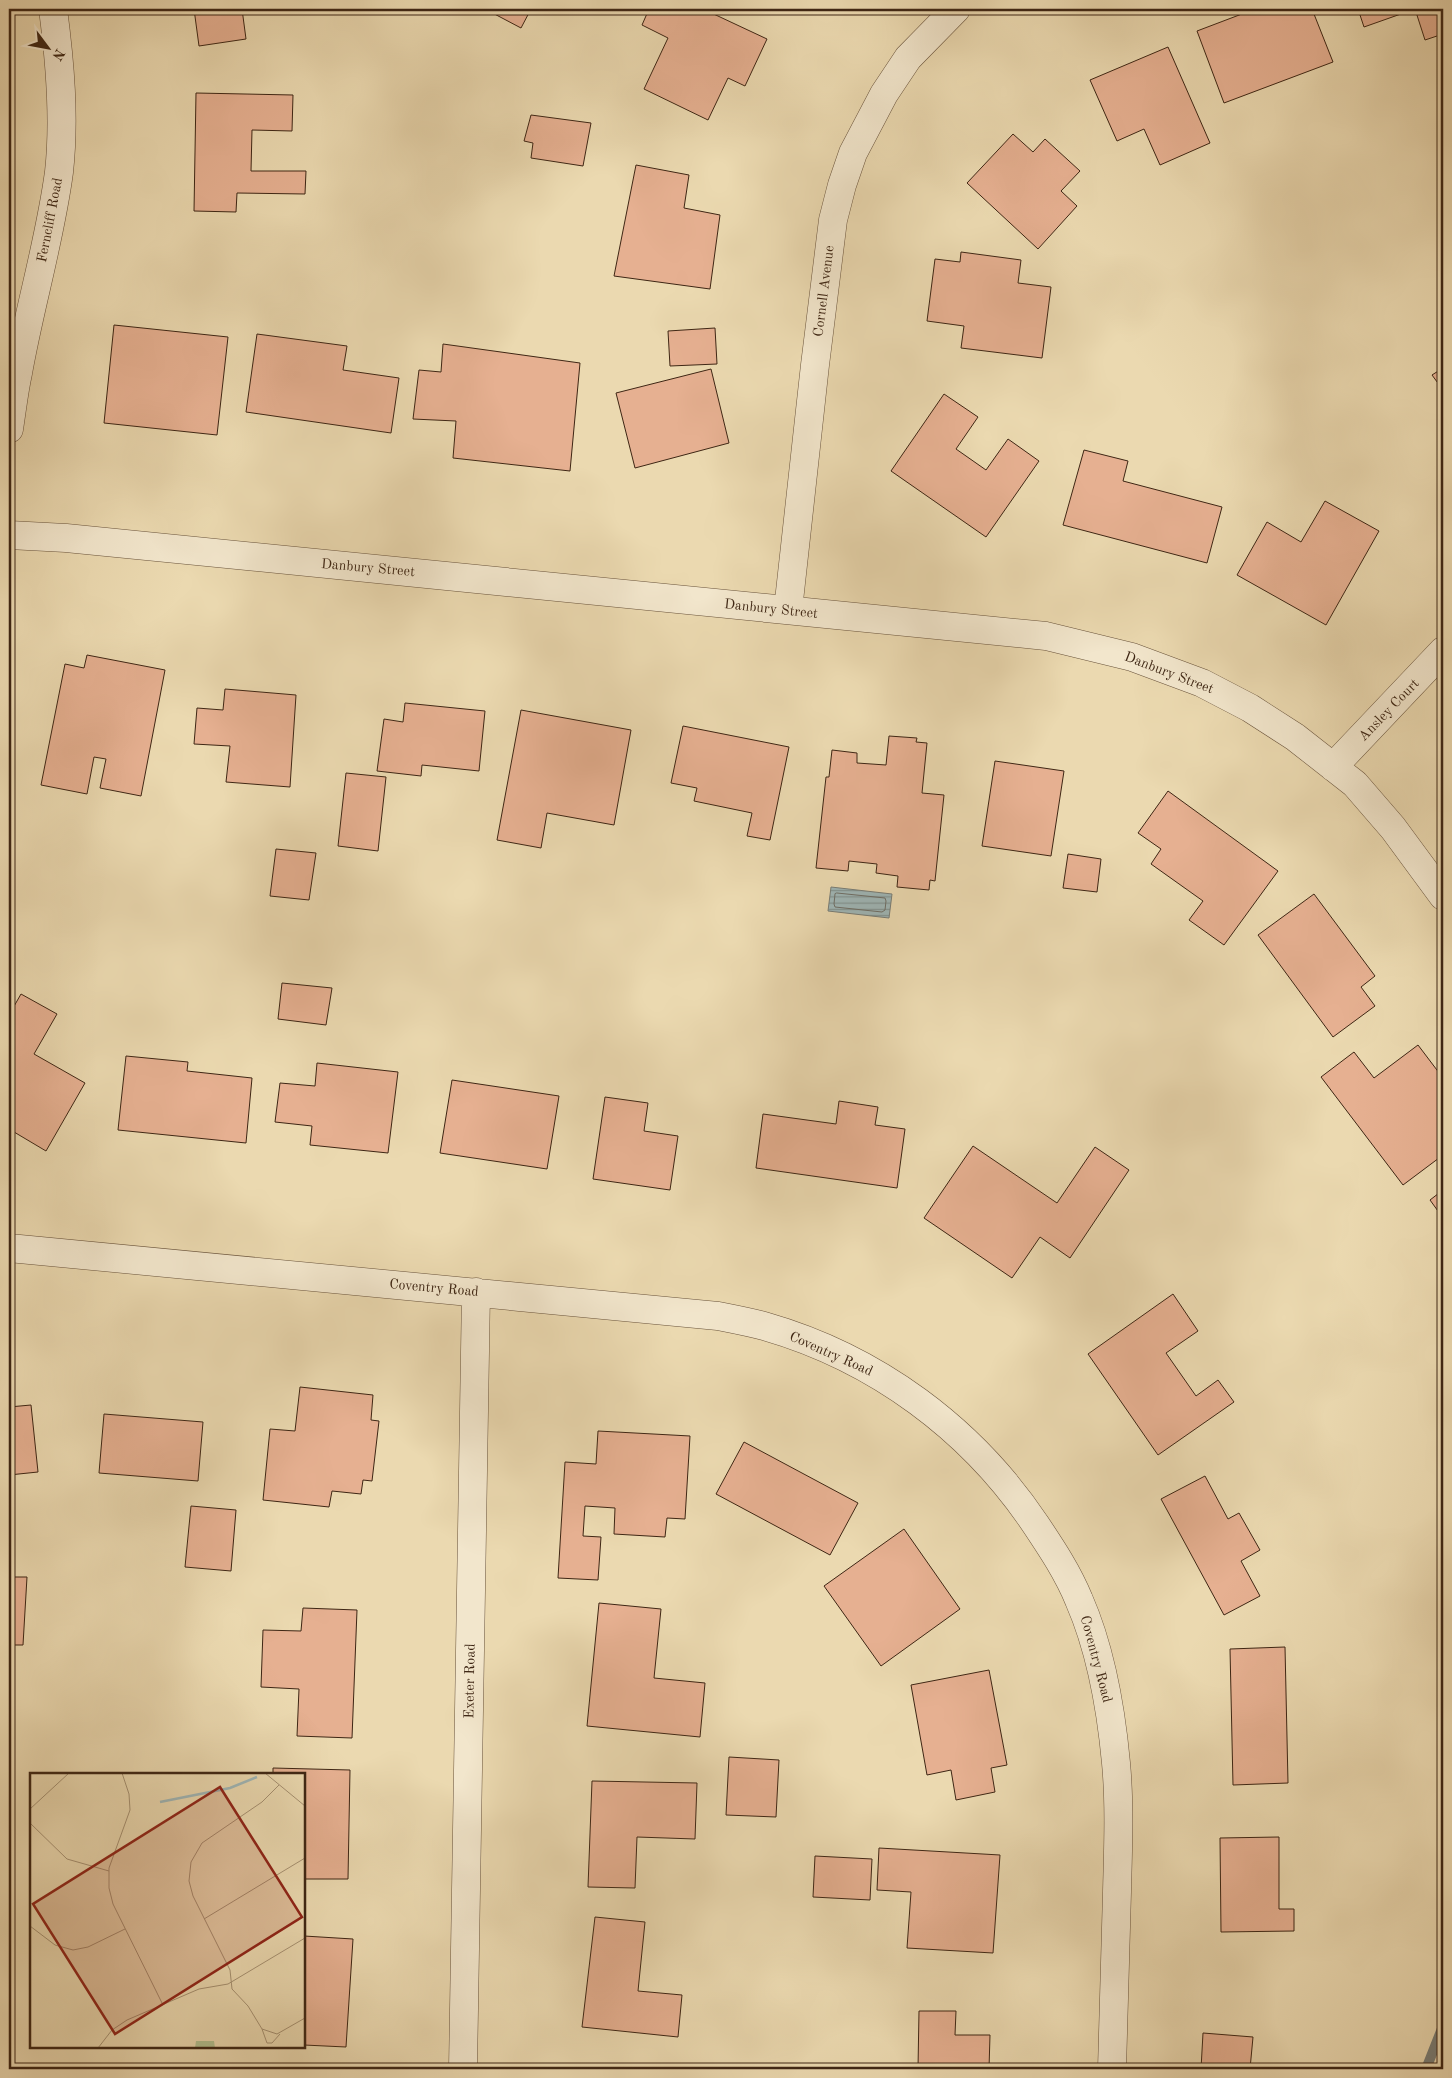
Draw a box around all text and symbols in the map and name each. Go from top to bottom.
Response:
north arrow [22,22,72,72]
text: N [49,46,67,63]
street label: Ferncliff Road [35,176,65,264]
street label: Cornell Avenue [811,244,837,338]
street label: Danbury Street [320,557,416,579]
street label: Danbury Street [723,597,819,621]
street label: Danbury Street [1123,650,1216,696]
street label: Ansley Court [1356,676,1422,744]
street label: Coventry Road [389,1277,479,1299]
street label: Coventry Road [787,1329,875,1379]
street label: Coventry Road [1078,1614,1114,1704]
street label: Exeter Road [462,1643,478,1719]
inset map [30,1773,305,2048]

